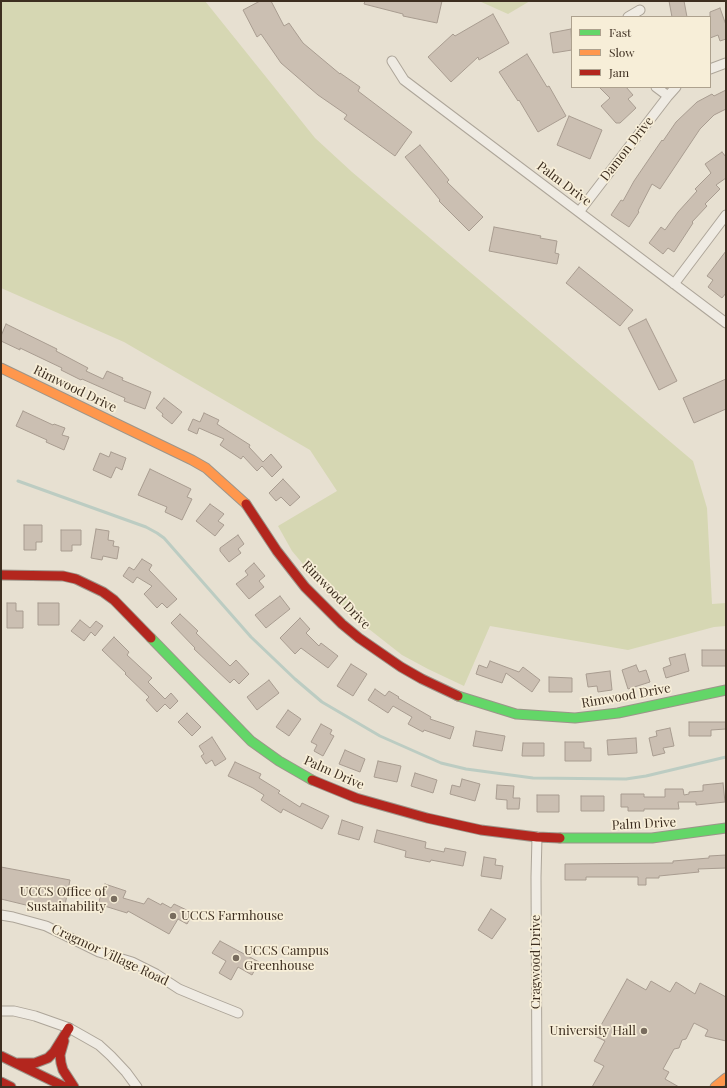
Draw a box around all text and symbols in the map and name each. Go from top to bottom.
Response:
legend [571,16,711,88]
text: Fast [609,24,631,40]
text: Slow [609,44,635,60]
text: Jam [609,64,629,80]
street label: Damon Drive [597,114,657,184]
street label: Palm Drive [534,158,594,210]
street label: Rimwood Drive [31,362,119,416]
street label: Rimwood Drive [299,558,373,632]
street label: Rimwood Drive [580,680,672,712]
street label: Palm Drive [301,753,367,793]
street label: Palm Drive [611,815,677,833]
place label: UCCS Office of Sustainability [20,884,106,915]
marker: UCCS Office of Sustainability [109,894,119,904]
place label: UCCS Farmhouse [181,908,284,924]
marker: UCCS Farmhouse [168,911,178,921]
street label: Cragwood Drive [528,915,544,1009]
street label: Cragmor Village Road [49,921,171,989]
place label: UCCS Campus Greenhouse [244,943,329,974]
marker: UCCS Campus Greenhouse [231,953,241,963]
place label: University Hall [549,1023,636,1039]
marker: University Hall [639,1026,649,1036]

